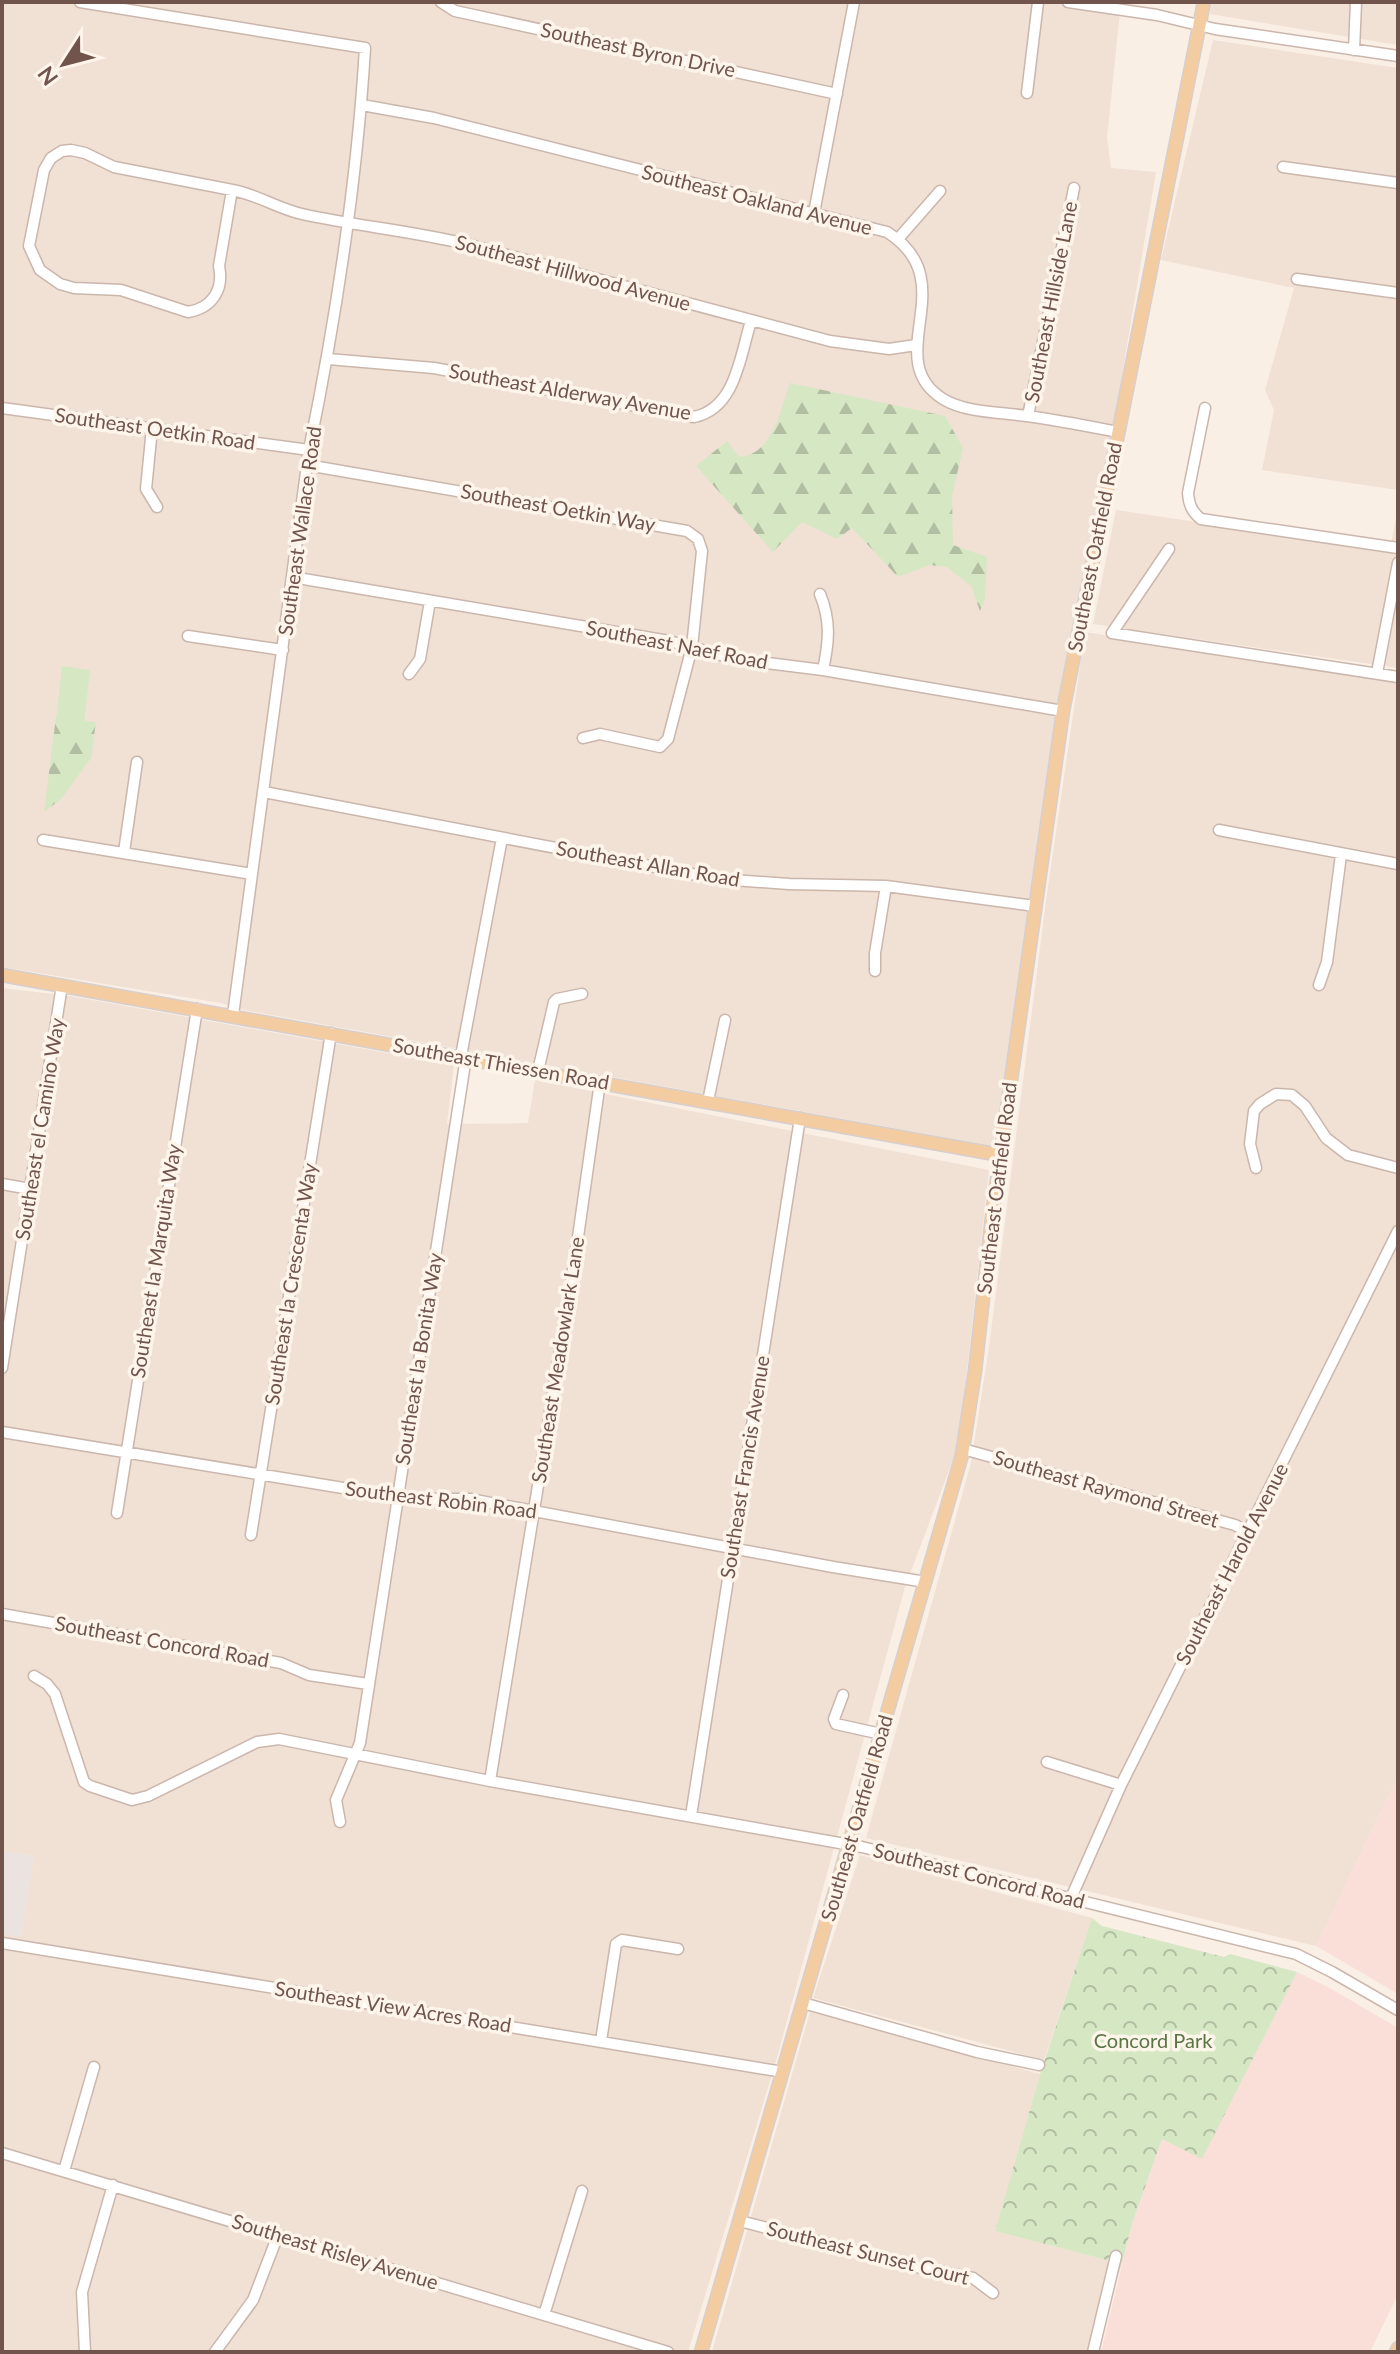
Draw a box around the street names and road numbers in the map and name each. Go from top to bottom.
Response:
street label: Southeast Byron Drive [539,17,738,81]
street label: Southeast Oakland Avenue [640,159,875,239]
street label: Southeast Hillside Lane [1019,199,1081,405]
street label: Southeast Hillwood Avenue [453,229,693,315]
street label: Southeast Alderway Avenue [447,358,693,424]
street label: Southeast Oetkin Road [53,402,257,454]
street label: Southeast Wallace Road [272,425,326,637]
street label: Southeast Oatfield Road [1062,440,1126,654]
street label: Southeast Oetkin Way [459,478,658,536]
street label: Southeast Naef Road [584,615,770,673]
street label: Southeast Allan Road [555,835,742,891]
street label: Southeast el Camino Way [10,1015,69,1242]
street label: Southeast Thiessen Road [391,1032,611,1094]
street label: Southeast Oatfield Road [971,1081,1021,1295]
street label: Southeast la Marquita Way [125,1141,185,1380]
street label: Southeast la Crescenta Way [259,1160,321,1407]
street label: Southeast Meadowlark Lane [526,1235,588,1485]
street label: Southeast la Bonita Way [389,1250,447,1467]
street label: Southeast Francis Avenue [715,1354,773,1580]
street label: Southeast Raymond Street [991,1444,1222,1532]
street label: Southeast Harold Avenue [1170,1459,1292,1668]
street label: Southeast Robin Road [344,1475,538,1523]
street label: Southeast Concord Road [53,1610,271,1672]
street label: Southeast Oatfield Road [815,1712,897,1924]
street label: Southeast Concord Road [871,1837,1087,1913]
street label: Southeast View Acres Road [273,1975,513,2037]
street label: Southeast Risley Avenue [229,2208,441,2294]
street label: Southeast Sunset Court [765,2215,972,2289]

